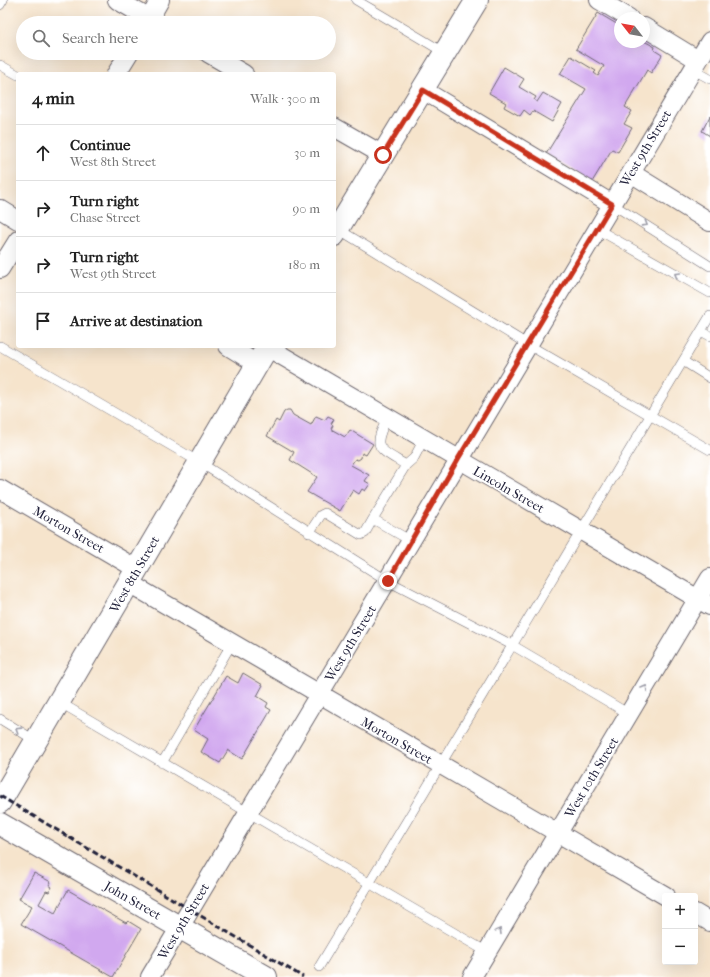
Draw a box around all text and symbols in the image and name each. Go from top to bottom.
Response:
north arrow [614,12,650,48]
search box [16,16,336,60]
icon: search [30,27,52,49]
text: Search here [62,29,138,47]
text: 4 min [32,88,75,108]
text: Walk · 300 m [250,91,320,106]
street label: West 9th Street [616,107,674,190]
text: Continue [70,136,130,154]
icon: ahead [32,142,54,164]
text: 30 m [294,145,320,160]
route start [374,146,392,164]
text: West 8th Street [70,154,156,169]
text: Turn right [70,192,139,210]
icon: right [32,198,54,220]
text: 90 m [292,201,320,216]
text: Chase Street [70,210,140,225]
one-way arrow [641,220,648,227]
text: Turn right [70,248,139,266]
icon: right [32,254,54,276]
text: 180 m [288,257,320,272]
text: West 9th Street [70,266,156,281]
one-way arrow [673,272,681,279]
icon: arrive [32,310,54,332]
text: Arrive at destination [70,312,202,330]
street label: Lincoln Street [471,463,547,516]
street label: Morton Street [31,503,107,556]
street label: West 8th Street [106,533,163,616]
route end [379,572,397,590]
street label: West 9th Street [321,602,379,685]
one-way arrow [640,685,647,692]
street label: Morton Street [359,714,435,767]
one-way arrow [15,727,22,734]
street label: West 10th Street [561,734,622,821]
street label: John Street [101,878,164,923]
street label: West 9th Street [154,880,212,963]
map controls [662,893,698,965]
button: + [662,893,698,929]
one-way arrow [495,928,502,935]
button: − [662,929,698,965]

